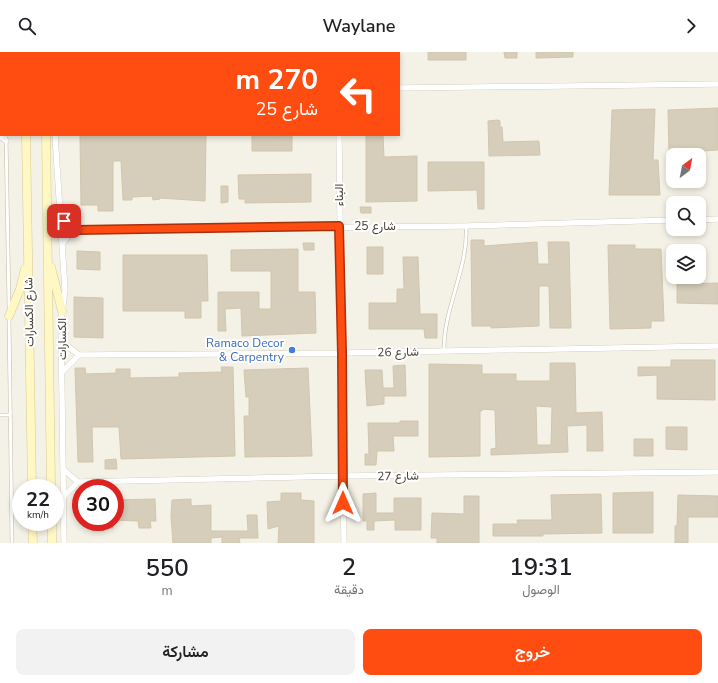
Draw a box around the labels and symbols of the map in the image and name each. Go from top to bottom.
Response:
north arrow [666,148,706,188]
street label: البناء [331,184,347,206]
pin [47,204,81,238]
street label: شارع 25 [354,218,396,235]
street label: شارع الكسارات [20,277,39,347]
street label: الكسارات [54,318,70,360]
place label: Ramaco Decor & Carpentry [206,335,285,365]
street label: شارع 26 [377,344,419,361]
marker: Ramaco Decor & Carpentry [287,345,297,355]
street label: شارع 27 [377,468,419,485]
speed limit sign: 30 [72,479,124,531]
position arrow [322,482,364,524]

